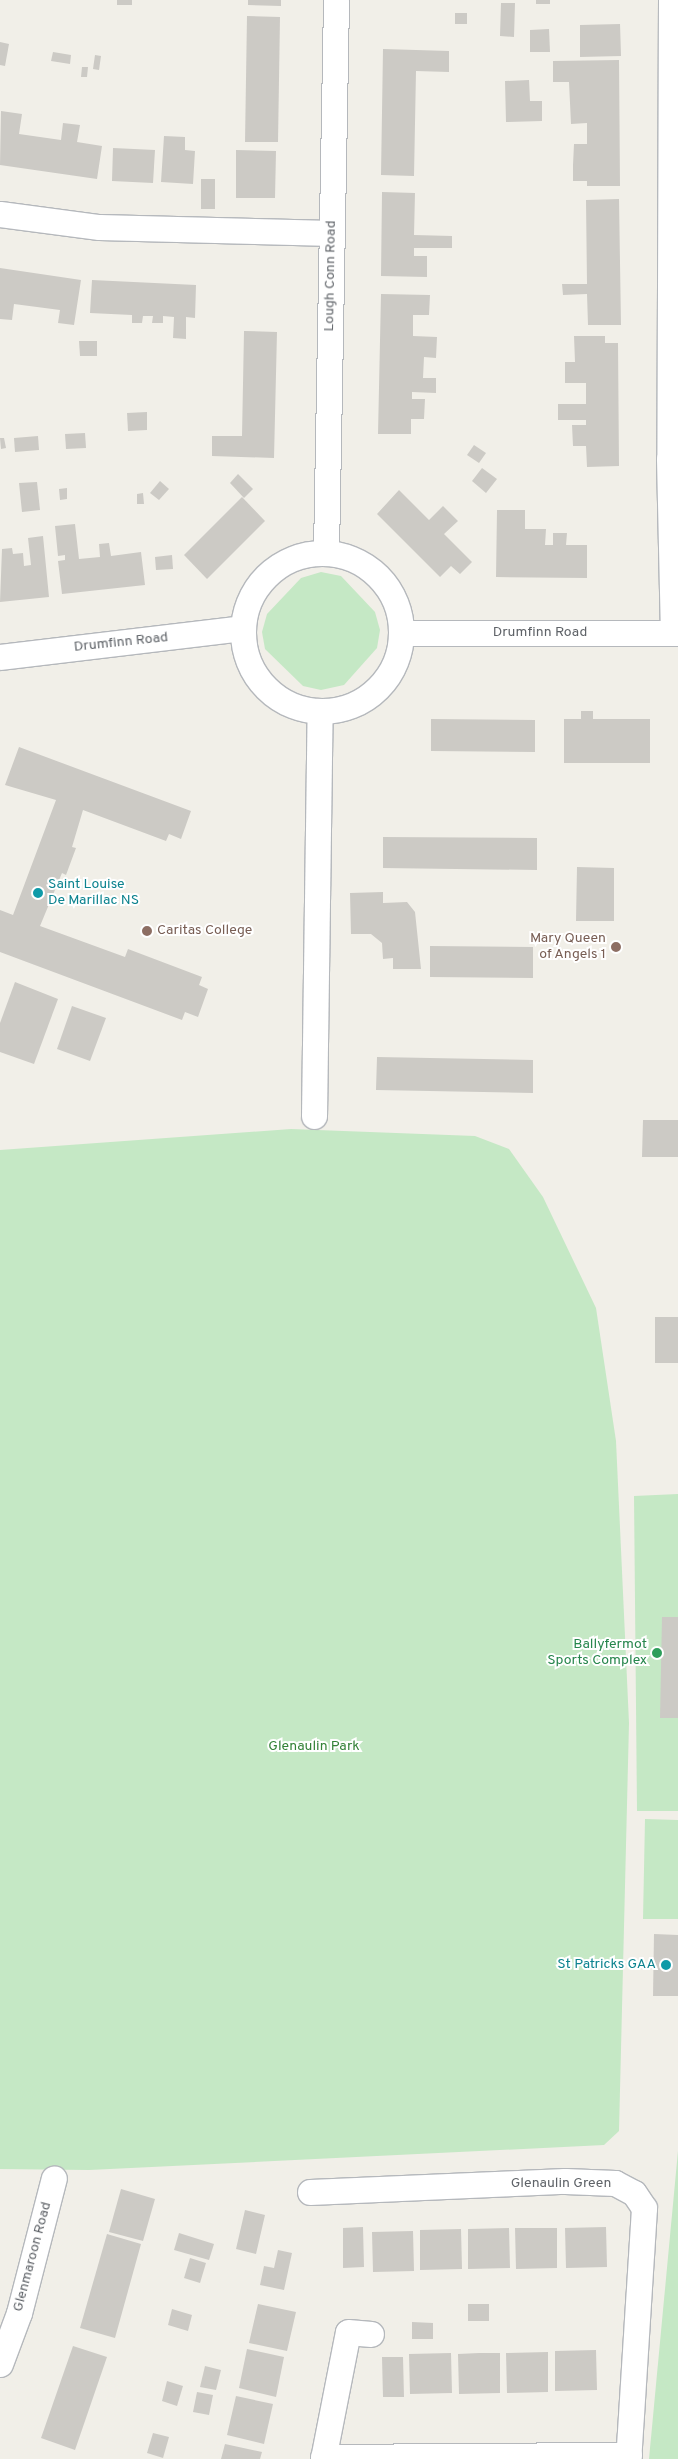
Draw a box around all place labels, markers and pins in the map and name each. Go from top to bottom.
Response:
place label: Saint Louise De Marillac NS [48,877,139,910]
marker: Saint Louise De Marillac NS [32,887,44,899]
place label: Caritas College [157,923,252,939]
marker: Caritas College [141,925,153,937]
place label: Mary Queen of Angels 1 [530,931,606,964]
marker: Mary Queen of Angels 1 [610,941,622,953]
place label: Ballyfermot Sports Complex [547,1637,647,1670]
marker: Ballyfermot Sports Complex [651,1647,663,1659]
place label: St Patricks GAA [557,1957,656,1973]
marker: St Patricks GAA [660,1959,672,1971]

